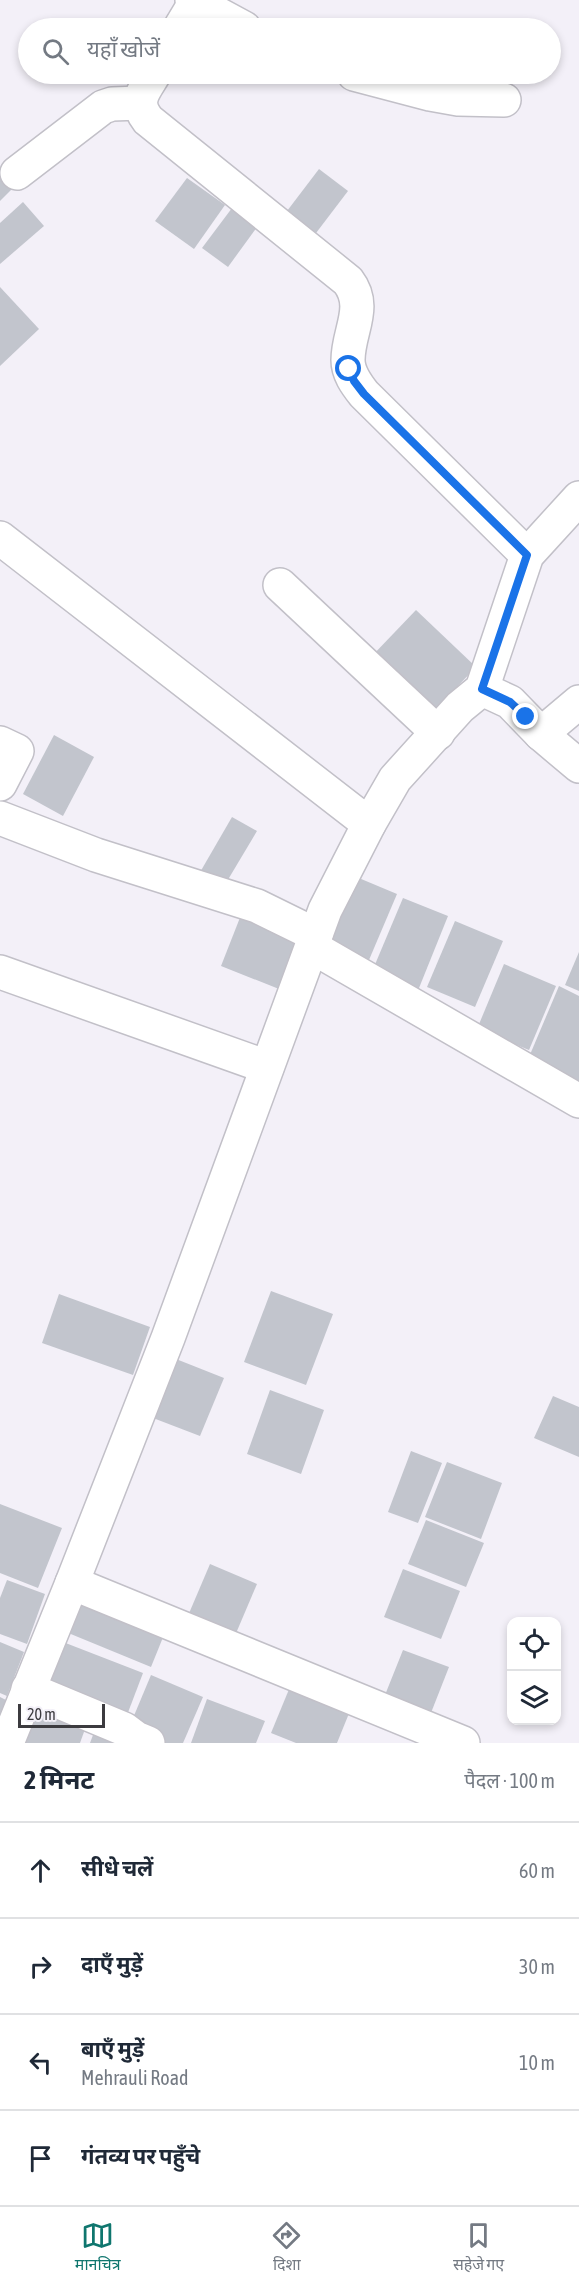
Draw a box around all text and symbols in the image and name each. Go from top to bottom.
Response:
search box [18,18,561,84]
icon: search [39,35,72,68]
text: यहाँ खोजें [87,36,160,62]
route start [335,355,361,381]
route end [512,703,538,729]
map controls [507,1617,561,1725]
button: locate [507,1617,561,1671]
button: layers [507,1671,561,1725]
scale bar [18,1701,105,1728]
text: 20 m [27,1705,56,1723]
text: 2 मिनट [24,1765,94,1795]
text: पैदल · 100 m [464,1769,555,1792]
icon: ahead [24,1854,57,1887]
text: सीधे चलें [81,1855,153,1881]
text: 60 m [519,1859,555,1882]
icon: right [24,1950,57,1983]
text: दाएँ मुड़ें [81,1951,143,1977]
text: 30 m [519,1955,555,1978]
text: बाएँ मुड़ें [81,2036,144,2062]
icon: left [24,2046,57,2079]
text: 10 m [519,2051,555,2074]
text: Mehrauli Road [81,2066,188,2089]
icon: arrive [24,2142,57,2175]
text: गंतव्य पर पहुँचे [81,2143,200,2169]
tab: मानचित्र [75,2219,121,2277]
tab: दिशा [270,2219,303,2277]
tab: सहेजे गए [453,2219,504,2277]

